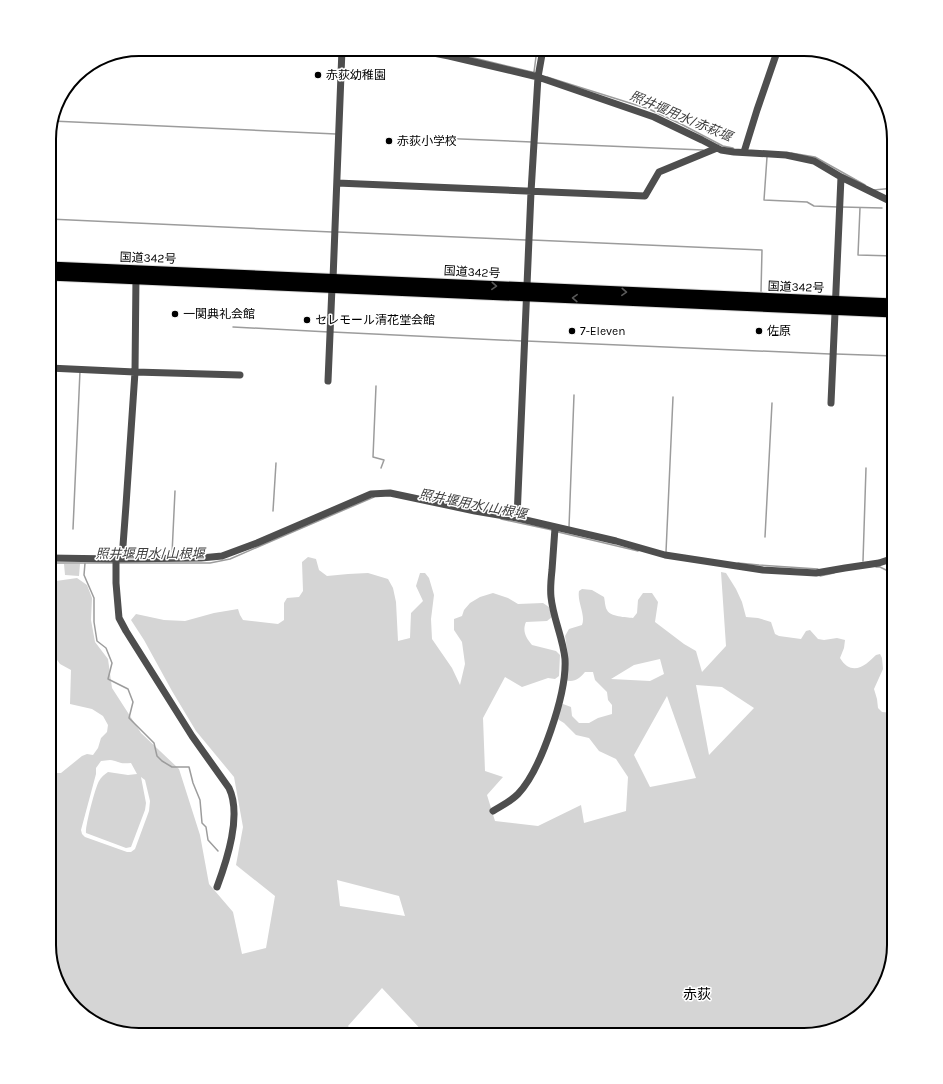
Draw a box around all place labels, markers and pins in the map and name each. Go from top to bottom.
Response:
place label: 赤荻幼稚園 [326,68,386,82]
marker: 赤荻幼稚園 [313,70,323,80]
place label: 赤荻小学校 [397,134,457,148]
marker: 赤荻小学校 [384,136,394,146]
place label: 一関典礼会館 [183,307,255,321]
marker: 一関典礼会館 [170,309,180,319]
place label: セレモール清花堂会館 [315,313,435,327]
marker: セレモール清花堂会館 [302,315,312,325]
place label: 7-Eleven [580,324,626,338]
place label: 佐原 [767,324,791,338]
marker: 7-Eleven [567,326,577,336]
marker: 佐原 [754,326,764,336]

